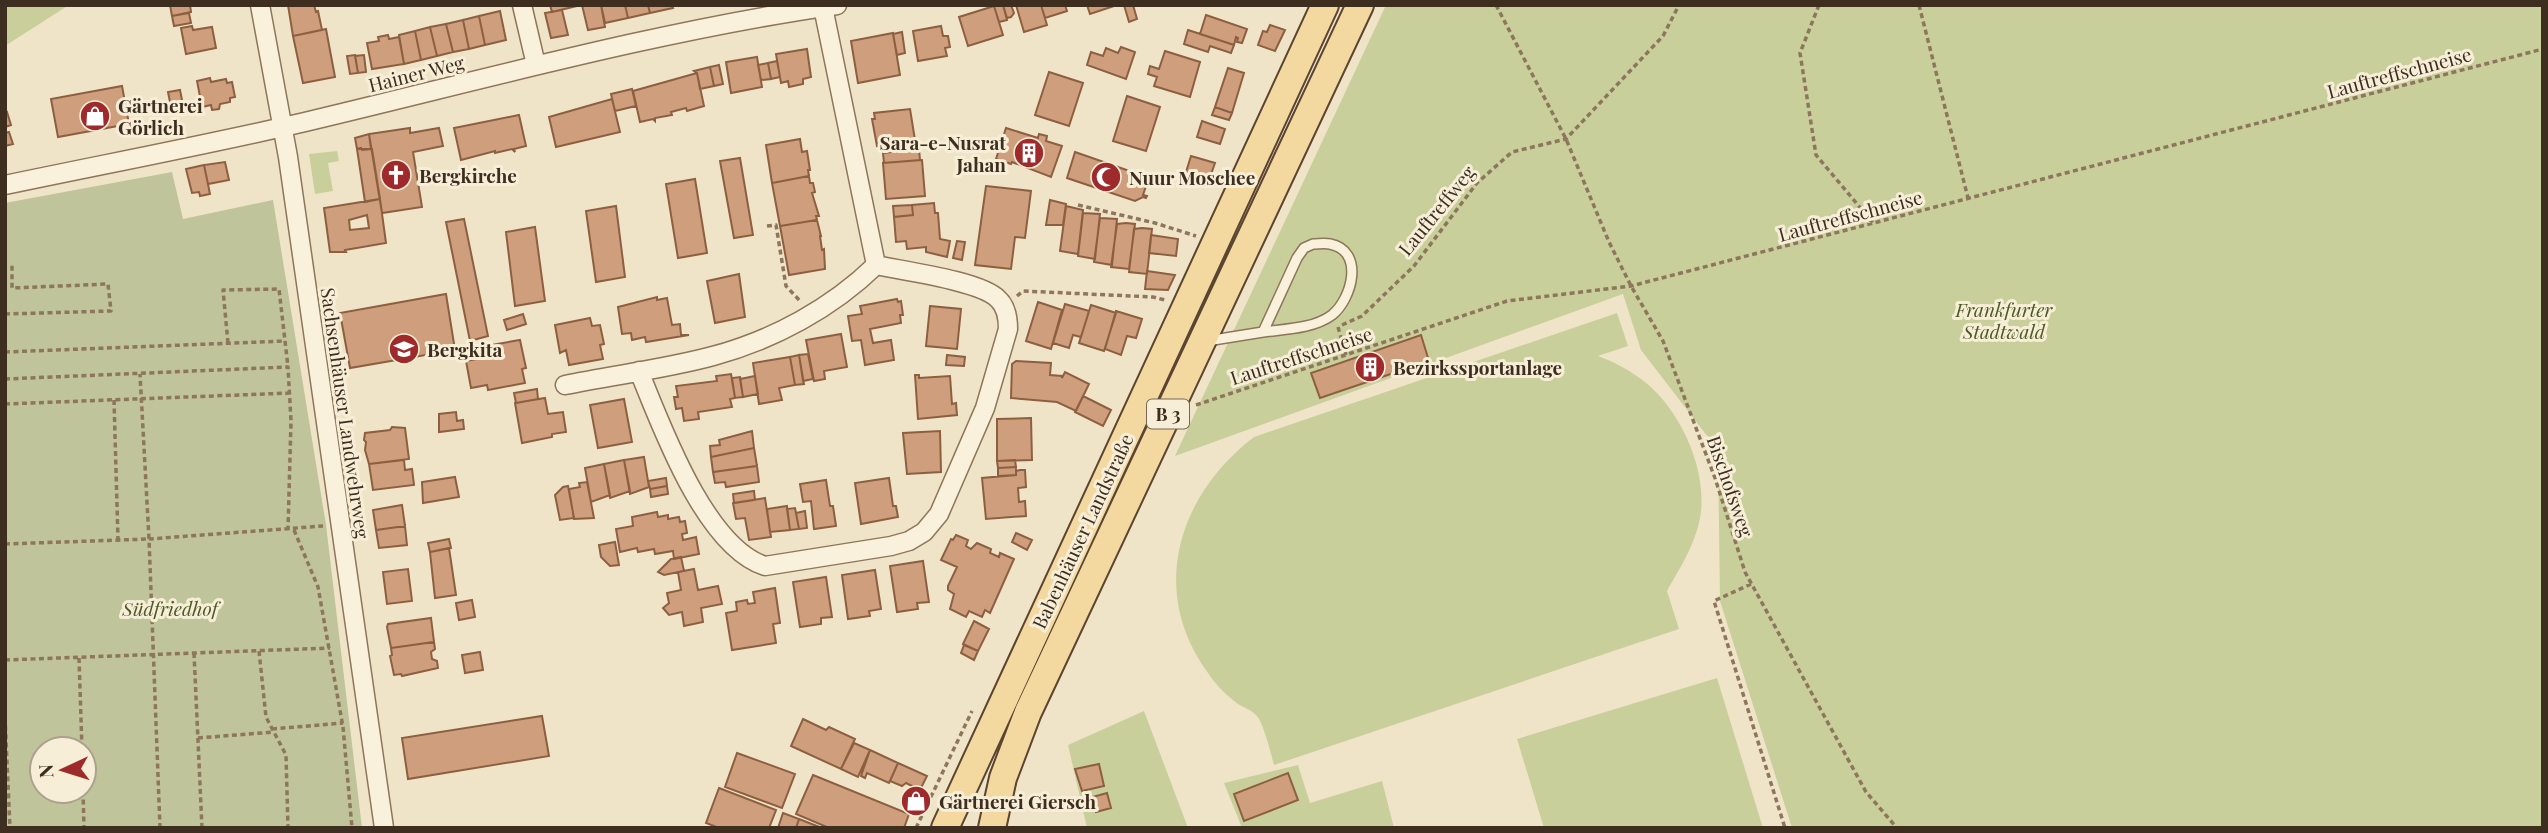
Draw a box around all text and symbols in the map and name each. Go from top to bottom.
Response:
street label: Lauftreffschneise [2324,40,2474,104]
street label: Hainer Weg [365,49,467,97]
place label: Gärtnerei Görlich [118,92,203,140]
shop icon: Gärtnerei Görlich [78,99,112,133]
place label: Sara-e-Nusrat Jahan [880,129,1006,177]
building icon: Sara-e-Nusrat Jahan [1012,136,1046,170]
church icon: Bergkirche [379,158,413,192]
street label: Lauftreffweg [1392,159,1480,261]
mosque icon: Nuur Moschee [1089,160,1123,194]
place label: Bergkirche [419,162,517,188]
place label: Nuur Moschee [1129,164,1255,190]
street label: Lauftreffschneise [1775,183,1925,247]
street label: Sachsenhäuser Landwehrweg [316,286,376,540]
park label: Frankfurter Stadtwald [1955,296,2053,344]
street label: Lauftreffschneise [1226,320,1376,390]
school or university icon: Bergkita [387,332,421,366]
place label: Bergkita [427,336,502,362]
building icon: Bezirkssportanlage [1353,350,1387,384]
place label: Bezirkssportanlage [1393,354,1562,380]
road number: B 3 [1147,400,1189,428]
street label: Babenhäuser Landstraße [1025,429,1139,633]
street label: Bischofsweg [1702,432,1760,540]
park label: Südfriedhof [121,595,222,621]
north arrow [28,735,98,805]
text: N [32,763,58,779]
shop icon: Gärtnerei Giersch [899,784,933,818]
place label: Gärtnerei Giersch [939,788,1097,814]

